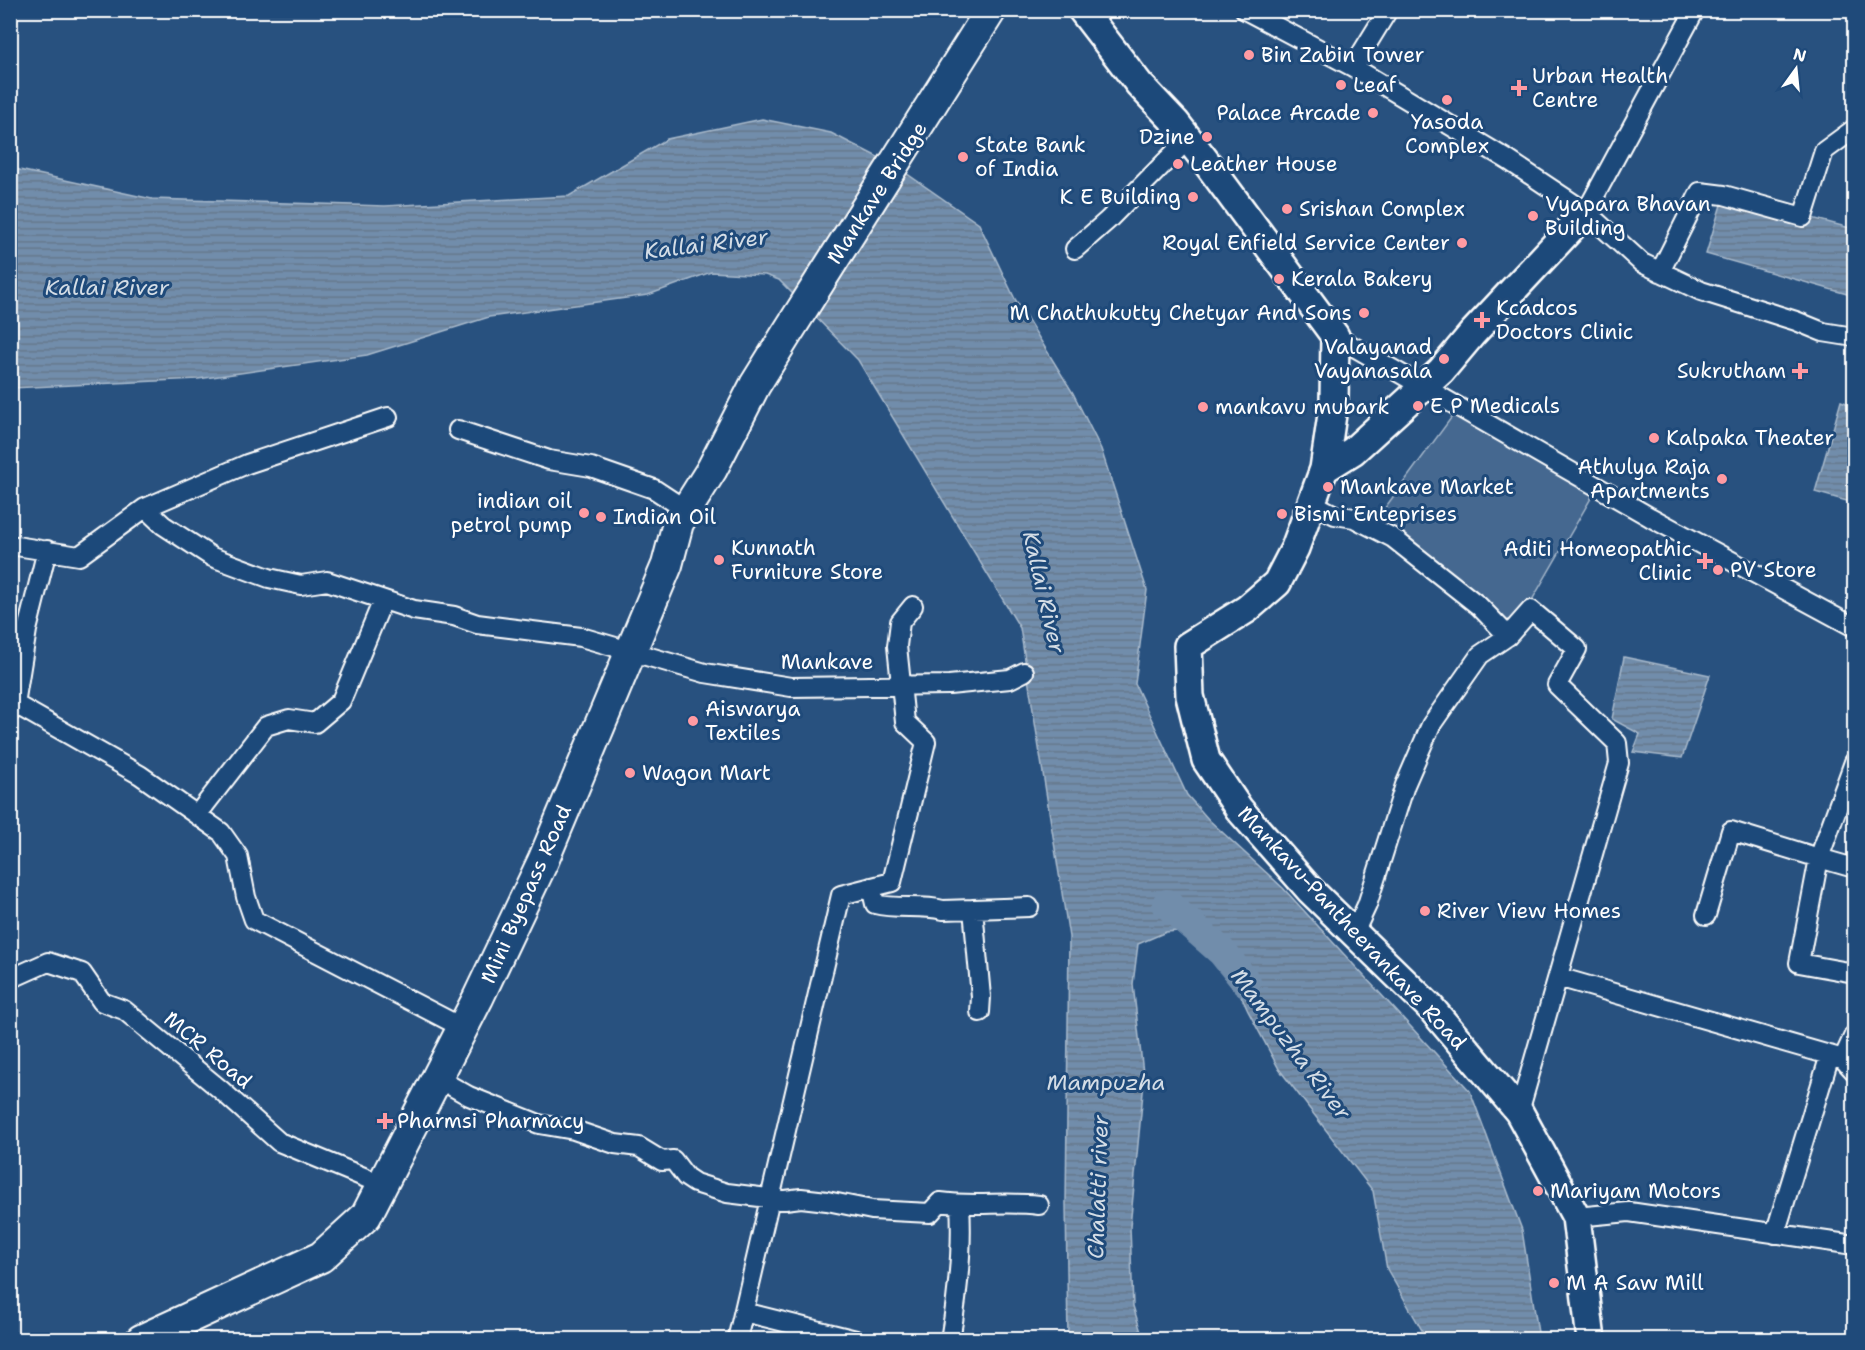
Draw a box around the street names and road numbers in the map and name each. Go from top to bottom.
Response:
street label: Mankave Bridge [820,116,934,270]
street label: Mankave [781,648,873,676]
street label: Mini Byepass Road [474,800,578,988]
street label: Mankavu-Pantheerankave Road [1231,800,1473,1056]
street label: MCR Road [158,1005,258,1095]

